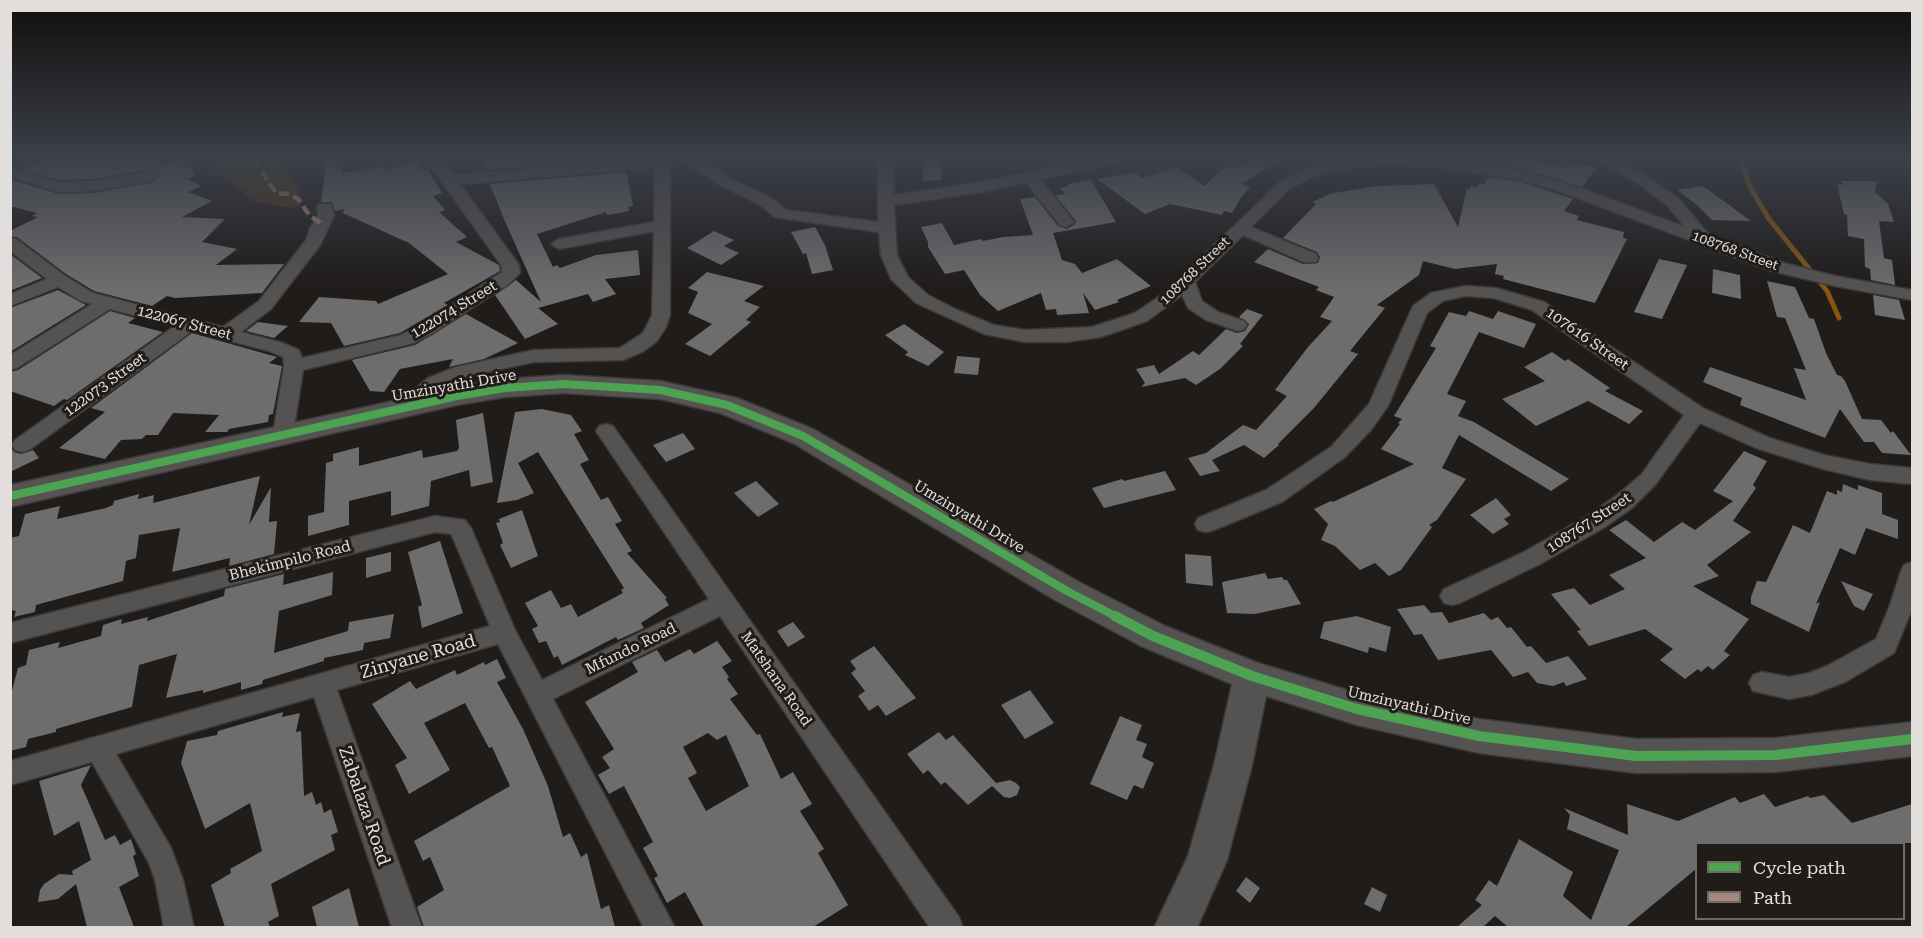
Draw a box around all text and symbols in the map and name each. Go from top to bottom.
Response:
street label: 108768 Street [1689,228,1781,274]
street label: 108768 Street [1157,233,1233,309]
street label: 122074 Street [408,277,500,343]
street label: 122067 Street [135,302,233,344]
street label: 107616 Street [1542,304,1632,374]
street label: 122073 Street [60,349,150,421]
street label: Umzinyathi Drive [390,366,518,406]
street label: Umzinyathi Drive [910,477,1028,557]
street label: 108767 Street [1543,489,1635,557]
street label: Bhekimpilo Road [227,537,353,585]
street label: Mfundo Road [583,619,679,679]
street label: Matshana Road [737,628,815,730]
street label: Zinyane Road [358,630,478,684]
street label: Umzinyathi Drive [1345,683,1473,729]
street label: Zabalaza Road [334,744,394,868]
legend [1695,842,1905,920]
text: Cycle path [1753,857,1846,878]
text: Path [1753,887,1792,908]

